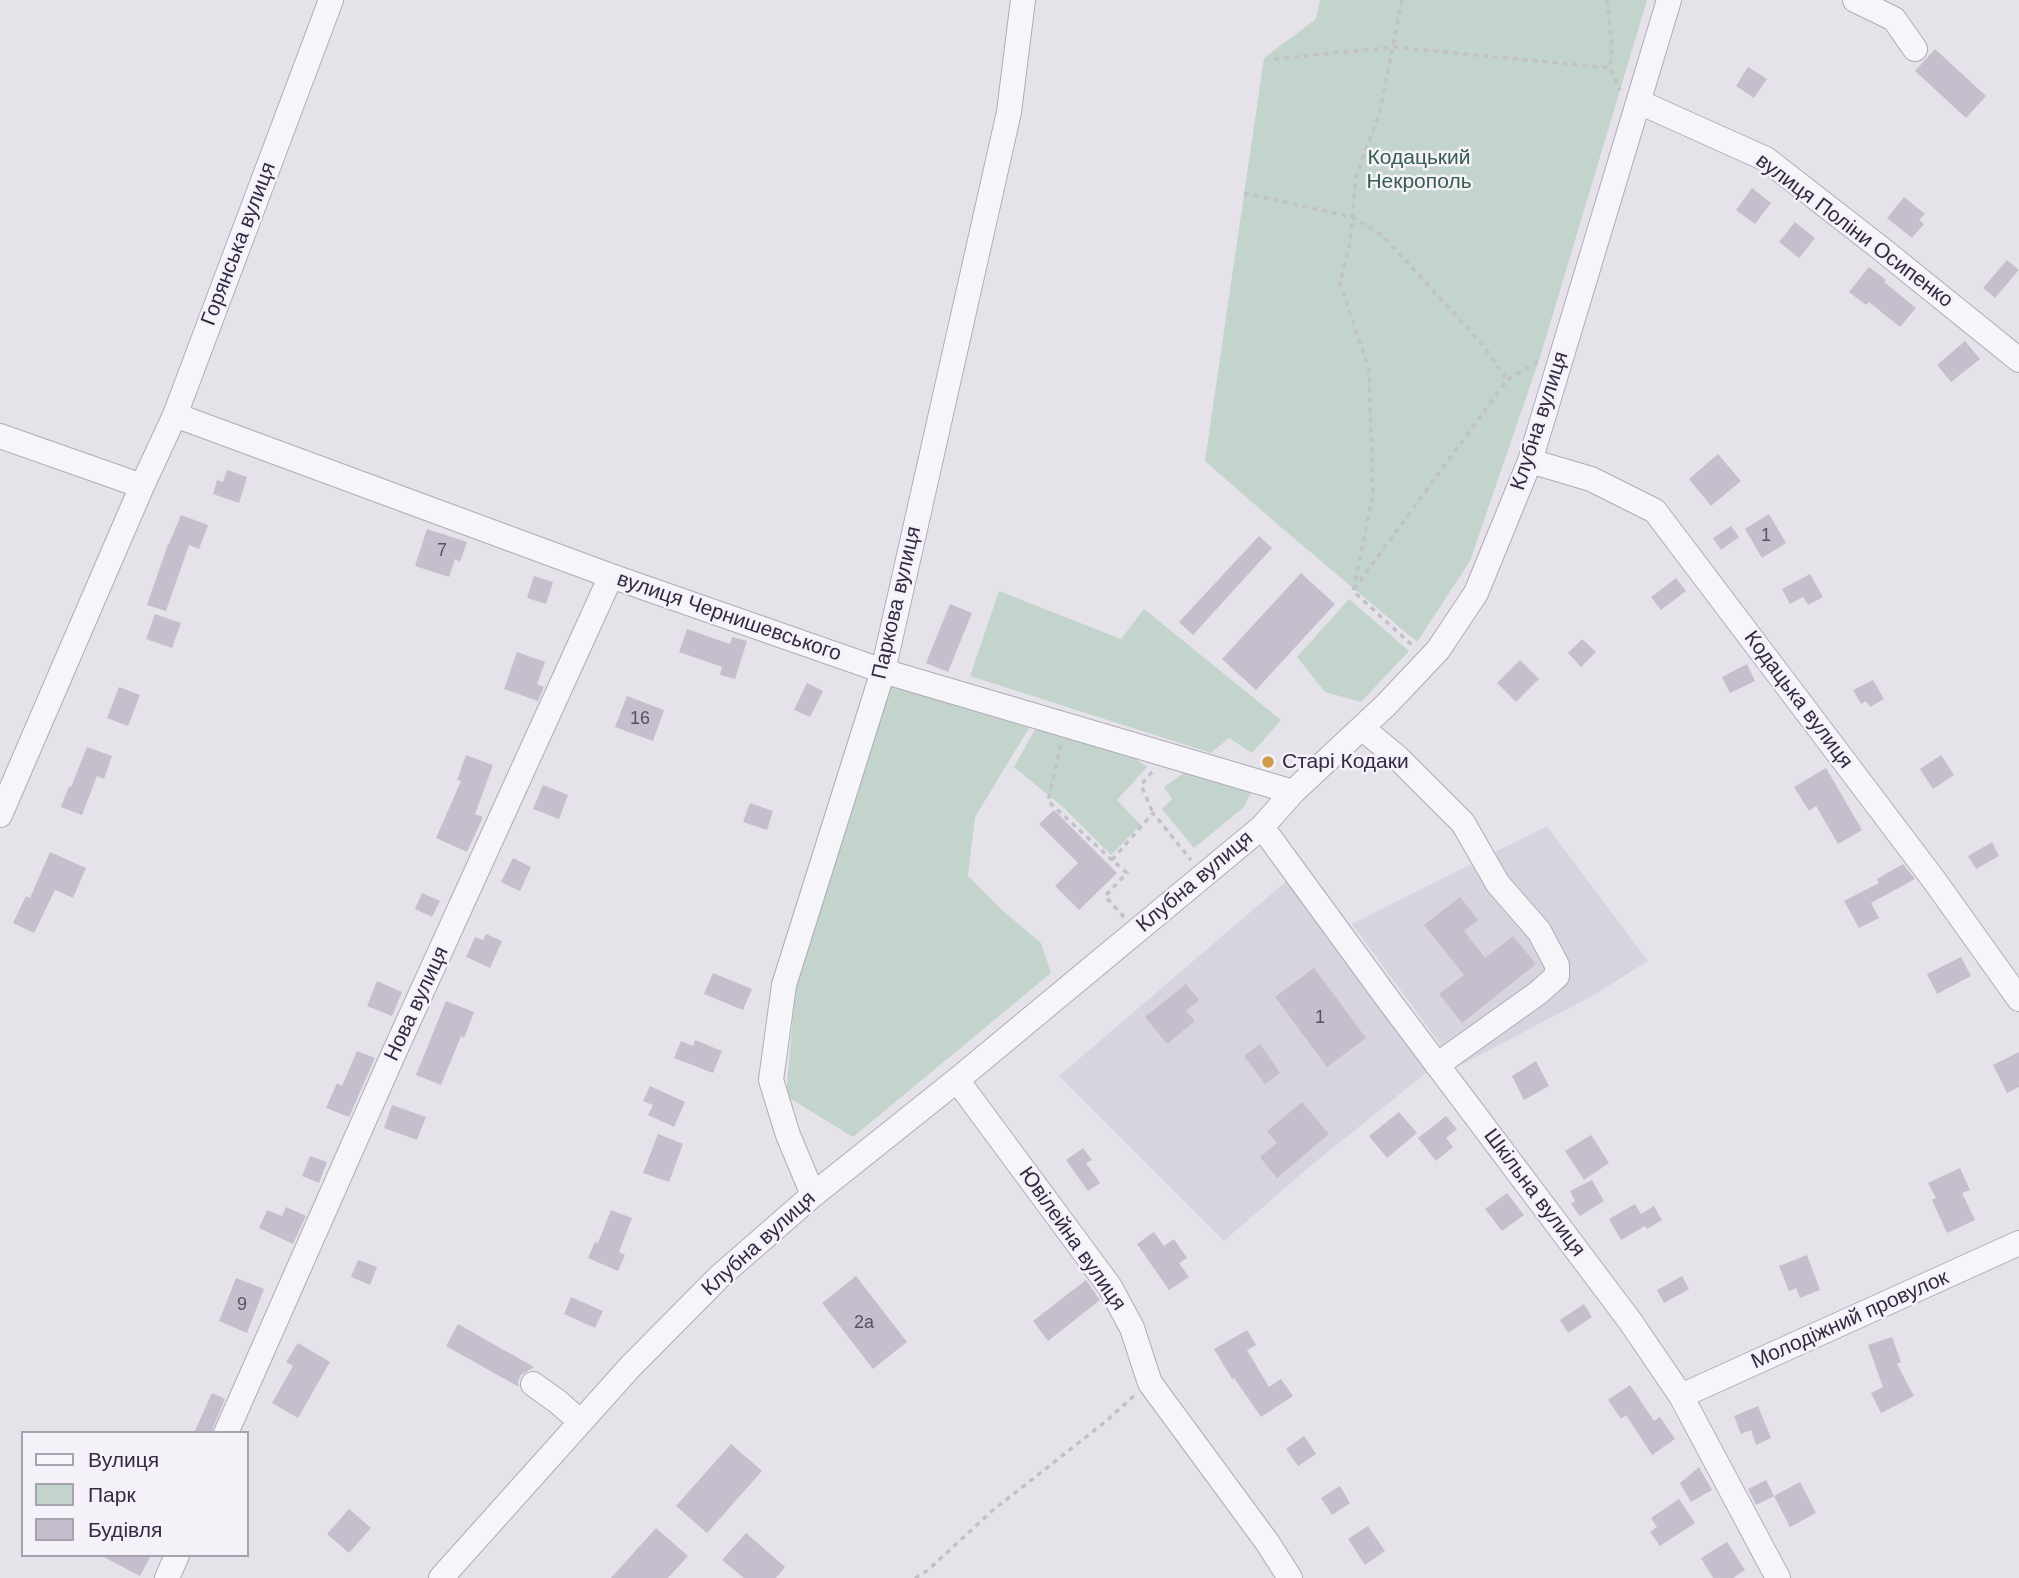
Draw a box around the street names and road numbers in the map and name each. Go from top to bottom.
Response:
street label: вулиця Поліни Осипенко [1750,149,1958,313]
street label: Горянська вулиця [196,159,282,329]
street label: Клубна вулиця [1506,348,1574,494]
street label: Паркова вулиця [867,524,927,682]
street label: вулиця Чернишевського [614,567,844,667]
street label: Кодацька вулиця [1738,626,1858,774]
street label: Клубна вулиця [1132,826,1258,938]
street label: Нова вулиця [380,943,454,1065]
street label: Шкільна вулиця [1478,1124,1590,1262]
street label: Ювілейна вулиця [1013,1162,1131,1316]
street label: Клубна вулиця [697,1186,821,1302]
street label: Молодіжний провулок [1747,1265,1953,1375]

